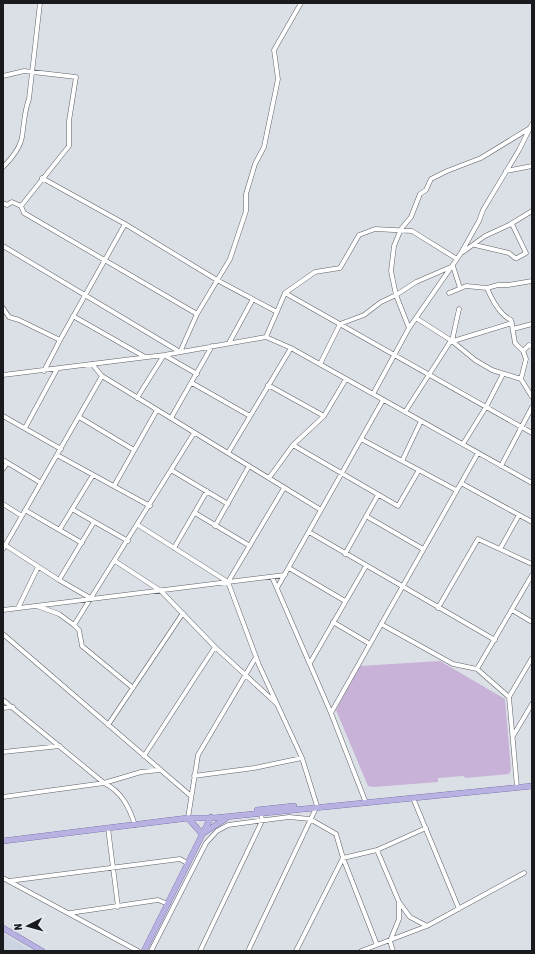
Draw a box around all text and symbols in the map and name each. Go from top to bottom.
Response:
north arrow [8,906,48,946]
text: N [12,923,24,931]

